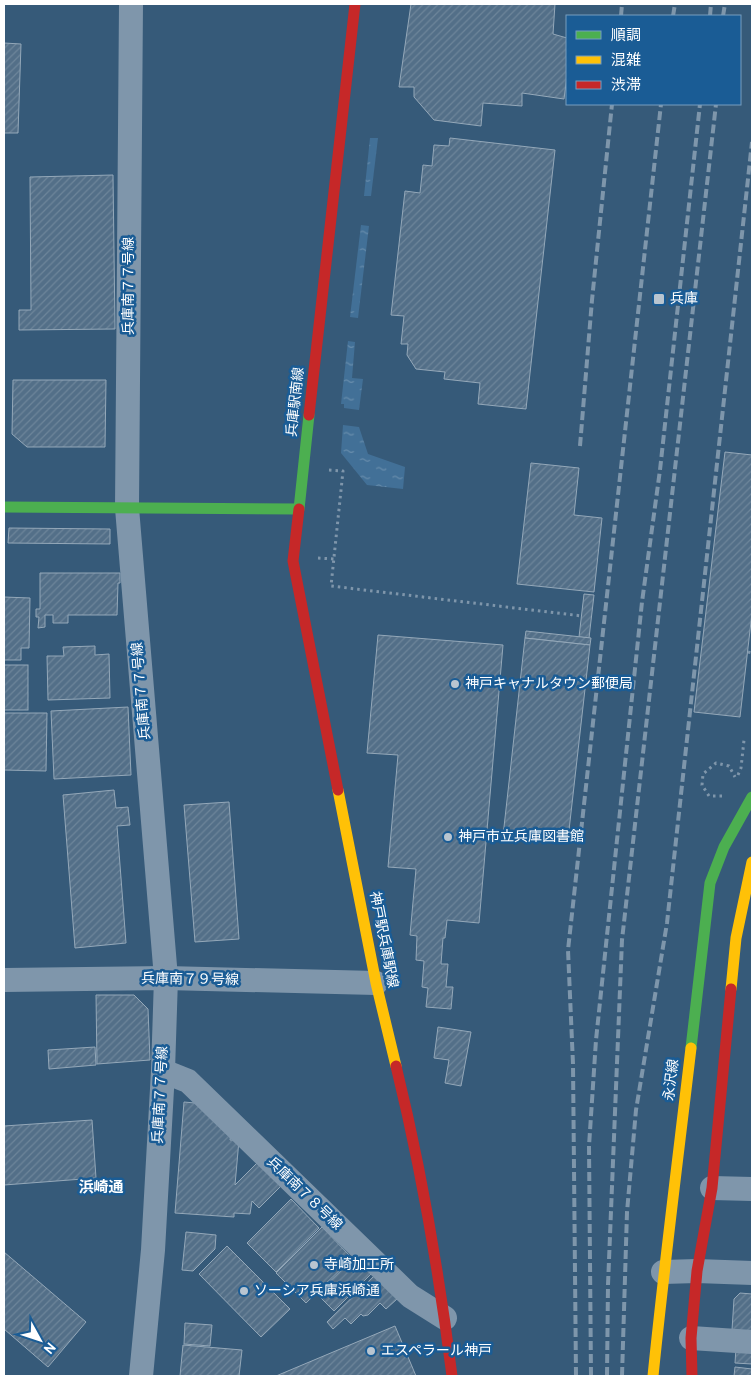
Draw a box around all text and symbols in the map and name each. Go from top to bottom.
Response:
legend [566,15,741,105]
text: 順調 [611,27,641,46]
text: 混雑 [611,52,641,71]
text: 渋滞 [611,77,641,96]
street label: 兵庫南７７号線 [121,237,138,335]
place label: 兵庫 [670,291,698,308]
marker: 兵庫 [652,292,666,306]
street label: 兵庫駅南線 [284,366,308,438]
street label: 兵庫南７７号線 [129,641,155,741]
place label: 神戸キャナルタウン郵便局 [465,676,633,693]
marker: 神戸キャナルタウン郵便局 [449,678,461,690]
place label: 神戸市立兵庫図書館 [458,829,584,846]
marker: 神戸市立兵庫図書館 [442,831,454,843]
street label: 神戸駅兵庫駅線 [365,890,401,990]
street label: 兵庫南７９号線 [141,971,239,989]
street label: 兵庫南７７号線 [150,1046,172,1144]
street label: 永沢線 [661,1058,683,1102]
street label: 兵庫南７８号線 [263,1154,345,1234]
district label: 浜崎通 [78,1179,124,1198]
place label: 寺崎加工所 [324,1257,394,1274]
marker: 寺崎加工所 [308,1259,320,1271]
place label: ソーシア兵庫浜崎通 [254,1283,380,1300]
marker: ソーシア兵庫浜崎通 [238,1285,250,1297]
north arrow [15,1315,65,1365]
text: N [39,1338,59,1357]
place label: エスペラール神戸 [381,1343,492,1360]
marker: エスペラール神戸 [365,1345,377,1357]

